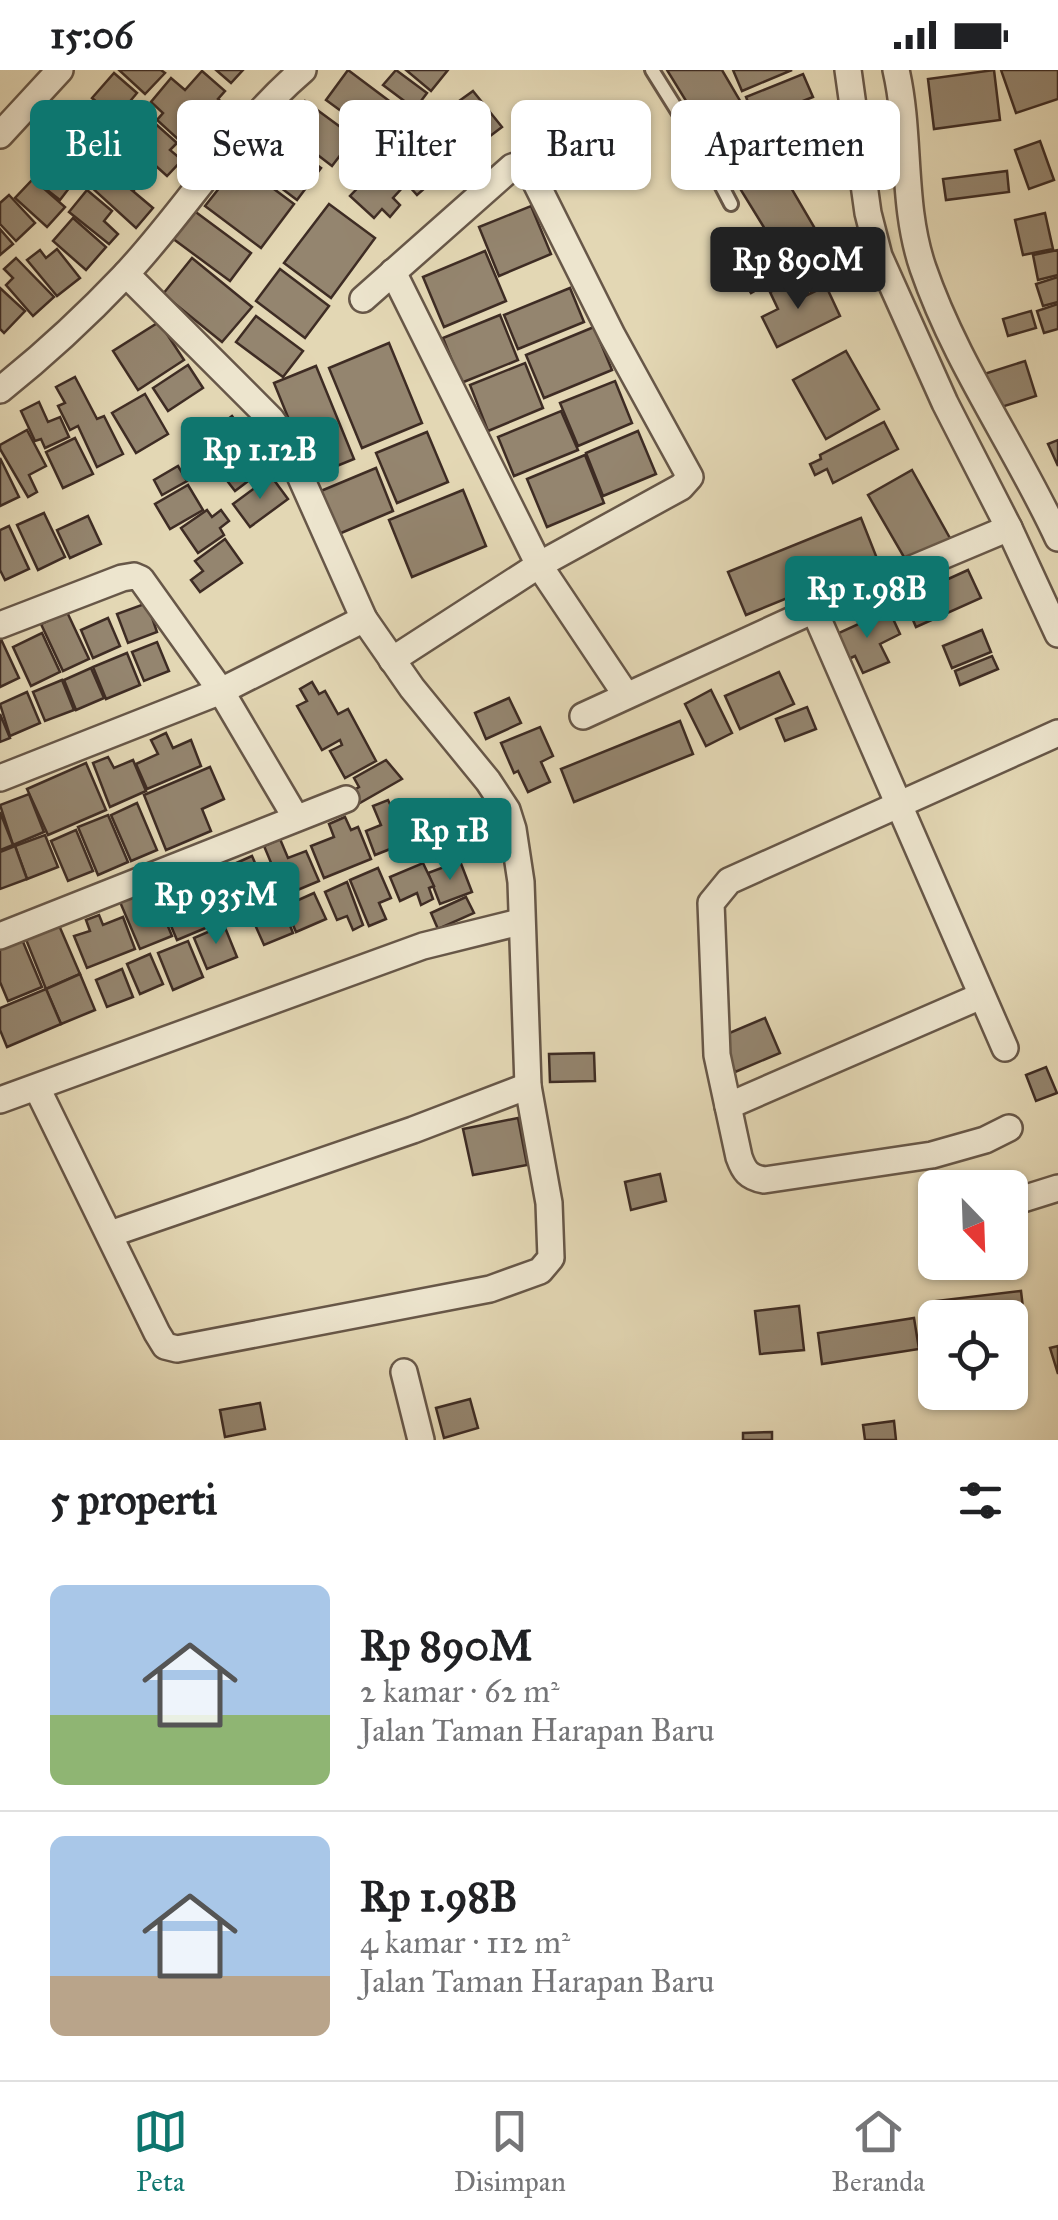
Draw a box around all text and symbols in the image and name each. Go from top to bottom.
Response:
text: 15:06 [50,12,134,58]
chip: Beli [30,100,157,190]
chip: Sewa [177,100,319,190]
chip: Filter [339,100,491,190]
chip: Baru [511,100,651,190]
chip: Apartemen [671,100,900,190]
pin: Rp 890M [706,227,890,312]
text: Rp 890M [732,240,864,279]
pin: Rp 1.12B [157,417,363,502]
text: Rp 1.12B [203,430,317,469]
pin: Rp 1.98B [764,556,970,641]
text: Rp 1.98B [807,569,927,608]
pin: Rp 1B [380,798,520,883]
text: Rp 1B [410,811,490,850]
pin: Rp 935M [124,862,308,947]
text: Rp 935M [154,875,278,914]
north arrow [918,1170,1028,1280]
map controls [918,1170,1028,1410]
button: locate [918,1300,1028,1410]
icon: filters [953,1473,1008,1528]
text: 5 properti [50,1474,217,1526]
text: Rp 890M [360,1620,532,1672]
icon: home [130,1625,250,1745]
text: 2 kamar · 62 m² [360,1672,559,1711]
text: Jalan Taman Harapan Baru [360,1711,715,1750]
text: Rp 1.98B [360,1871,518,1923]
icon: home [130,1876,250,1996]
text: 4 kamar · 112 m² [360,1923,570,1962]
text: Jalan Taman Harapan Baru [360,1962,715,2001]
tab: Peta [133,2104,188,2199]
tab: Disimpan [454,2104,566,2199]
tab: Beranda [832,2104,925,2199]

